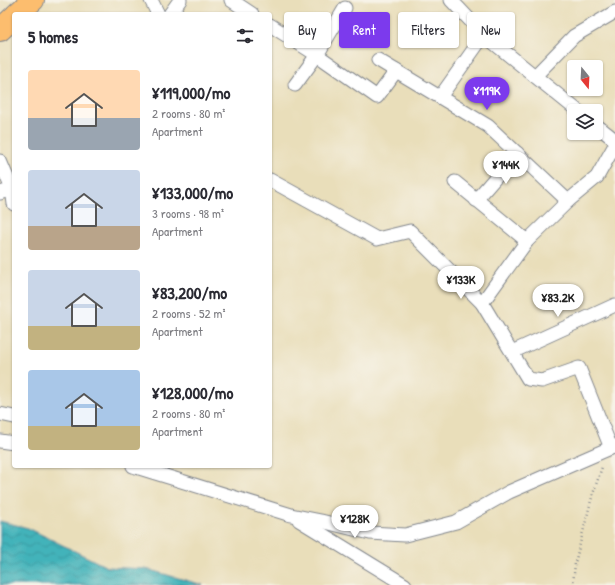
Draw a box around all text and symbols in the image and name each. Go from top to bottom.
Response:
chip: Buy [284,12,331,48]
chip: Rent [339,12,390,48]
chip: Filters [398,12,459,48]
chip: New [467,12,515,48]
text: 5 homes [28,25,78,48]
icon: filters [234,25,256,47]
north arrow [567,60,603,96]
map controls [567,60,603,140]
pin: ¥119K [459,77,515,111]
text: ¥119,000/mo [152,81,230,104]
text: ¥119K [473,81,501,99]
icon: home [60,86,108,134]
text: 2 rooms · 80 m² [152,104,225,122]
button: layers [567,104,603,140]
text: Apartment [152,122,203,140]
pin: ¥144K [478,151,534,185]
text: ¥144K [492,155,520,173]
text: ¥133,000/mo [152,181,233,204]
icon: home [60,186,108,234]
text: 3 rooms · 98 m² [152,204,224,222]
text: Apartment [152,222,203,240]
pin: ¥133K [433,266,489,300]
text: ¥133K [446,270,476,288]
text: ¥83,200/mo [152,281,227,304]
pin: ¥83.2K [525,284,591,318]
icon: home [60,286,108,334]
text: ¥83.2K [541,288,575,306]
text: 2 rooms · 52 m² [152,304,225,322]
text: Apartment [152,322,203,340]
text: ¥128,000/mo [152,381,233,404]
icon: home [60,386,108,434]
text: 2 rooms · 80 m² [152,404,225,422]
text: Apartment [152,422,203,440]
pin: ¥128K [327,505,383,539]
text: ¥128K [340,509,370,527]

